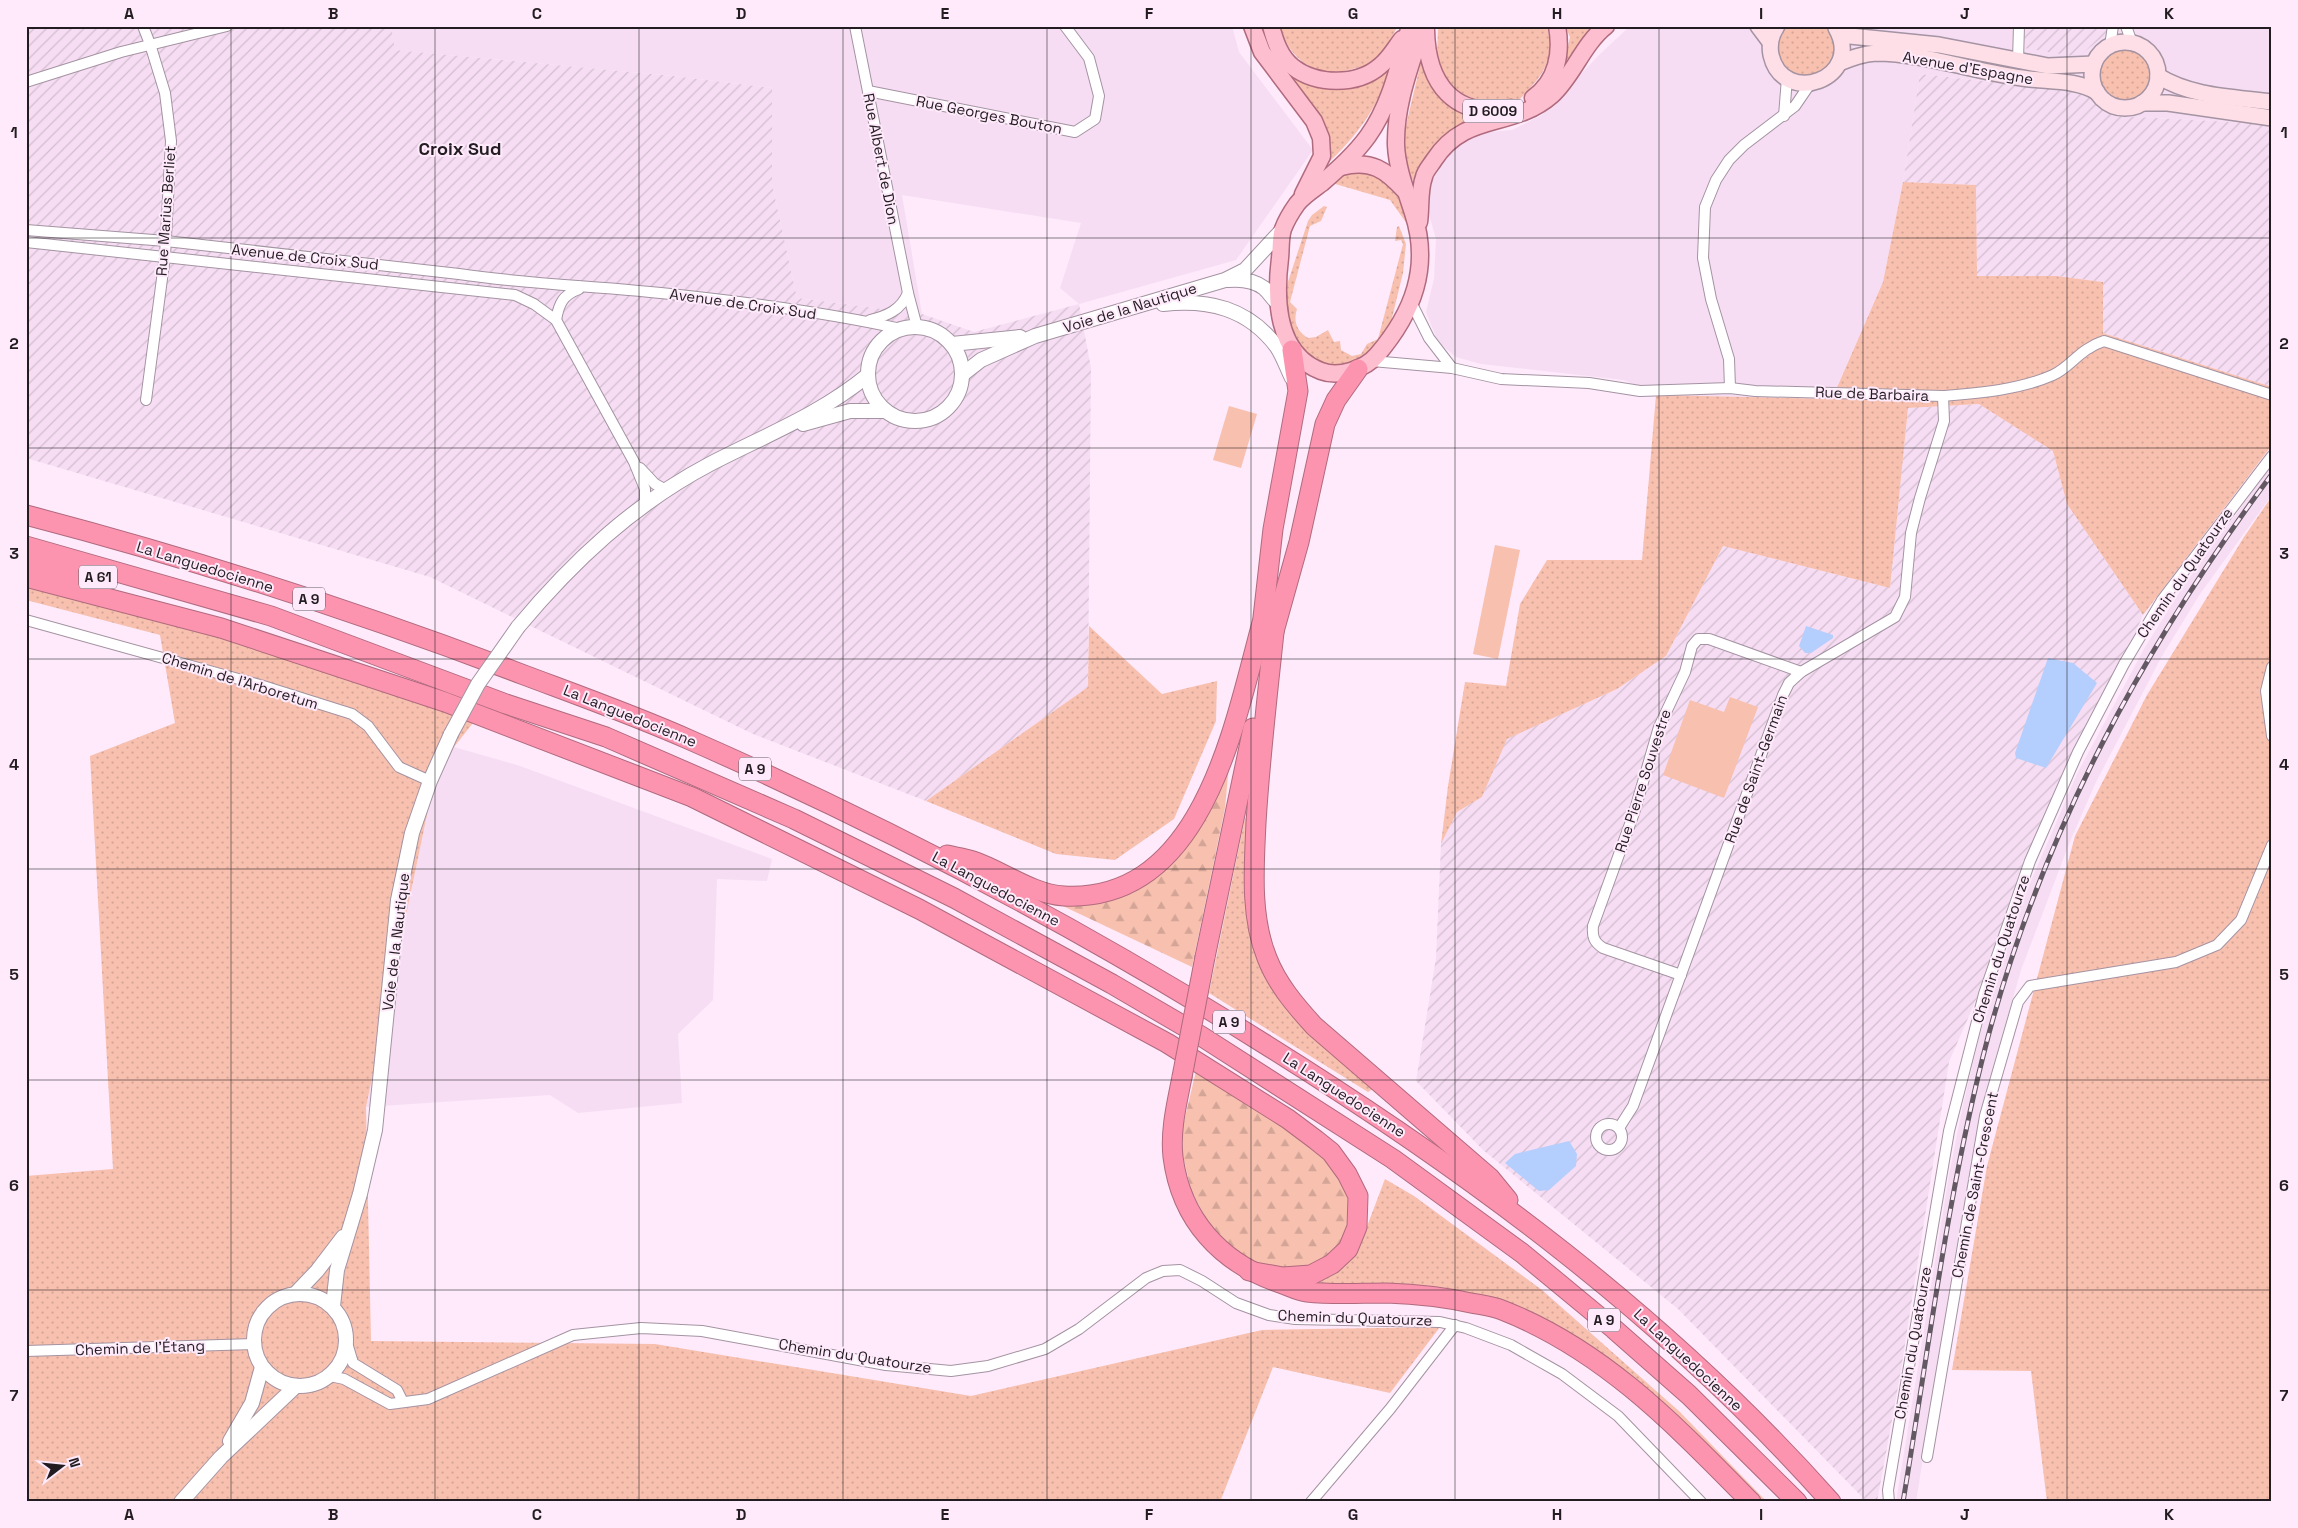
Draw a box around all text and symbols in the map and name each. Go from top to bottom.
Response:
text: A [124,3,134,24]
text: B [328,3,338,24]
text: C [532,3,542,24]
text: D [736,3,746,24]
text: E [941,3,950,24]
text: F [1145,3,1154,24]
text: G [1348,3,1358,24]
text: H [1552,3,1562,24]
text: I [1759,3,1763,24]
text: J [1960,3,1970,24]
text: K [2164,3,2174,24]
street label: Avenue d'Espagne [1901,47,2035,88]
street label: Rue Albert de Dion [859,91,904,226]
street label: Rue Georges Bouton [914,91,1064,138]
road number: D 6009 [1463,100,1523,122]
text: 1 [10,122,18,143]
text: 1 [2280,122,2288,143]
district label: Croix Sud [419,137,501,160]
street label: Rue Marius Berliet [151,145,180,277]
street label: Avenue de Croix Sud [230,239,380,274]
street label: Voie de la Nautique [1061,278,1199,337]
street label: Avenue de Croix Sud [668,284,818,323]
text: 2 [9,333,19,354]
text: 2 [2279,333,2289,354]
street label: Rue de Barbaira [1815,382,1930,405]
street label: Chemin du Quatourze [2132,504,2237,641]
street label: La Languedocienne [134,537,276,596]
text: 3 [9,543,19,564]
text: 3 [2279,543,2289,564]
road number: A 61 [79,566,117,588]
road number: A 9 [293,588,325,610]
street label: Chemin de l'Arboretum [159,648,321,713]
street label: La Languedocienne [561,680,700,751]
street label: Rue de Saint-Germain [1720,692,1791,846]
street label: Rue Pierre Souvestre [1610,707,1675,855]
text: 4 [9,754,19,775]
text: 4 [2279,754,2289,775]
road number: A 9 [739,758,771,781]
street label: La Languedocienne [929,847,1064,930]
street label: Voie de la Nautique [378,872,413,1012]
street label: Chemin du Quatourze [1968,872,2033,1025]
text: 5 [9,964,19,985]
text: 5 [2279,964,2289,985]
road number: A 9 [1213,1010,1245,1034]
street label: La Languedocienne [1280,1048,1409,1141]
street label: Chemin de Saint-Crescent [1947,1090,2002,1280]
text: 6 [9,1175,19,1196]
text: 6 [2279,1175,2289,1196]
street label: Chemin du Quatourze [1890,1265,1935,1421]
street label: La Languedocienne [1630,1304,1747,1415]
street label: Chemin du Quatourze [1277,1305,1433,1330]
road number: A 9 [1588,1308,1620,1332]
street label: Chemin du Quatourze [777,1334,933,1377]
street label: Chemin de l'Étang [75,1336,205,1359]
text: 7 [10,1385,19,1406]
text: 7 [2280,1385,2289,1406]
north arrow [38,1440,88,1490]
text: N [65,1455,84,1469]
text: A [124,1504,134,1525]
text: B [328,1504,338,1525]
text: C [532,1504,542,1525]
text: D [736,1504,746,1525]
text: E [941,1504,950,1525]
text: F [1145,1504,1154,1525]
text: G [1348,1504,1358,1525]
text: H [1552,1504,1562,1525]
text: I [1759,1504,1763,1525]
text: J [1960,1504,1970,1525]
text: K [2164,1504,2174,1525]

